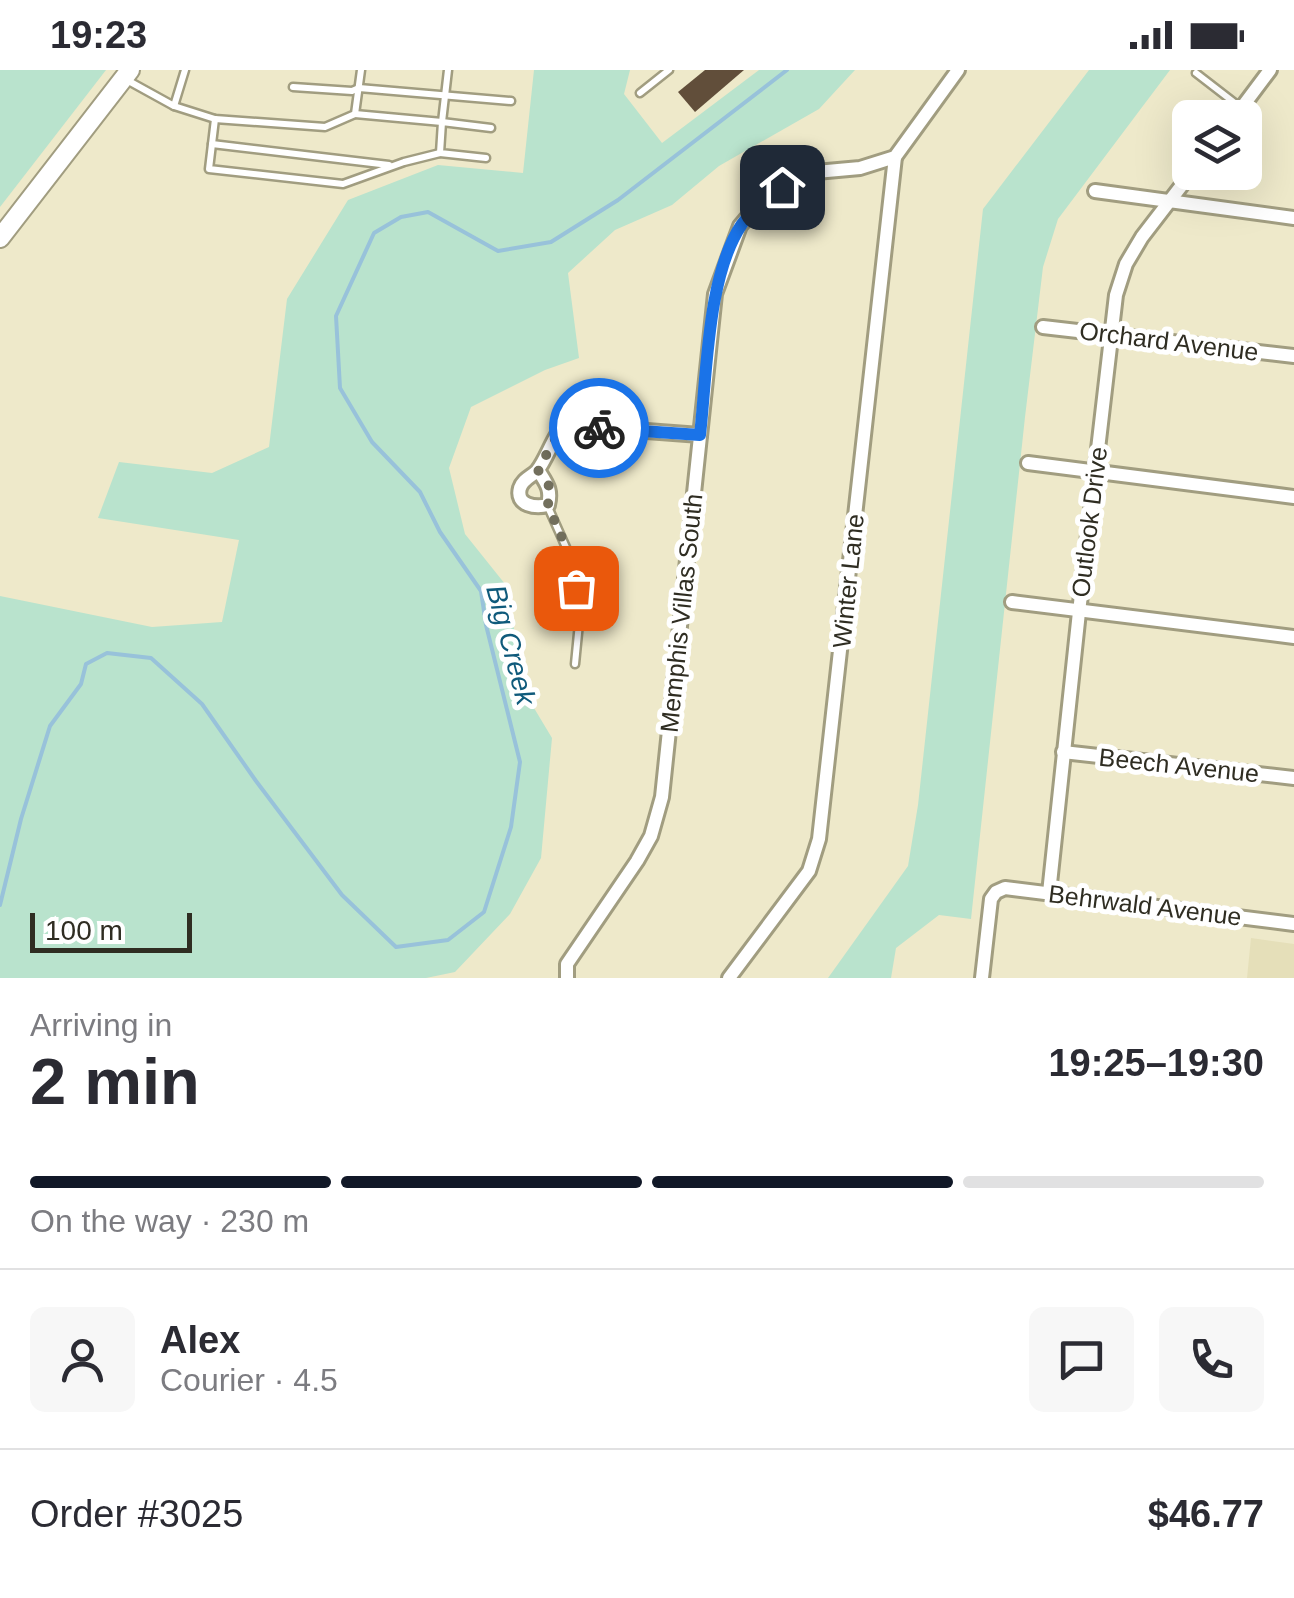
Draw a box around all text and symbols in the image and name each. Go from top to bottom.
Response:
text: 19:23 [50,14,147,56]
map controls [1172,100,1262,190]
button: layers [1172,100,1262,190]
pin [740,145,825,230]
icon: home [755,160,810,215]
street label: Orchard Avenue [1078,316,1260,366]
courier [549,378,649,478]
icon: bike [572,401,627,456]
street label: Outlook Drive [1066,445,1112,599]
street label: Memphis Villas South [655,492,707,734]
street label: Winter Lane [827,513,869,649]
pin [534,546,619,631]
icon: bag [549,561,604,616]
water label: Big Creek [480,582,542,710]
street label: Beech Avenue [1098,743,1260,787]
street label: Behrwald Avenue [1047,879,1243,931]
scale bar [30,908,192,953]
text: 100 m [45,915,123,946]
text: Arriving in [30,1007,172,1043]
text: 19:25–19:30 [1048,1042,1264,1084]
text: 2 min [30,1045,200,1118]
text: On the way · 230 m [30,1203,309,1239]
button: person [30,1307,135,1412]
button: chat [1029,1307,1134,1412]
button: phone [1159,1307,1264,1412]
text: Alex [160,1319,240,1361]
text: Courier · 4.5 [160,1362,338,1398]
text: Order #3025 [30,1493,243,1535]
text: $46.77 [1148,1493,1264,1535]

